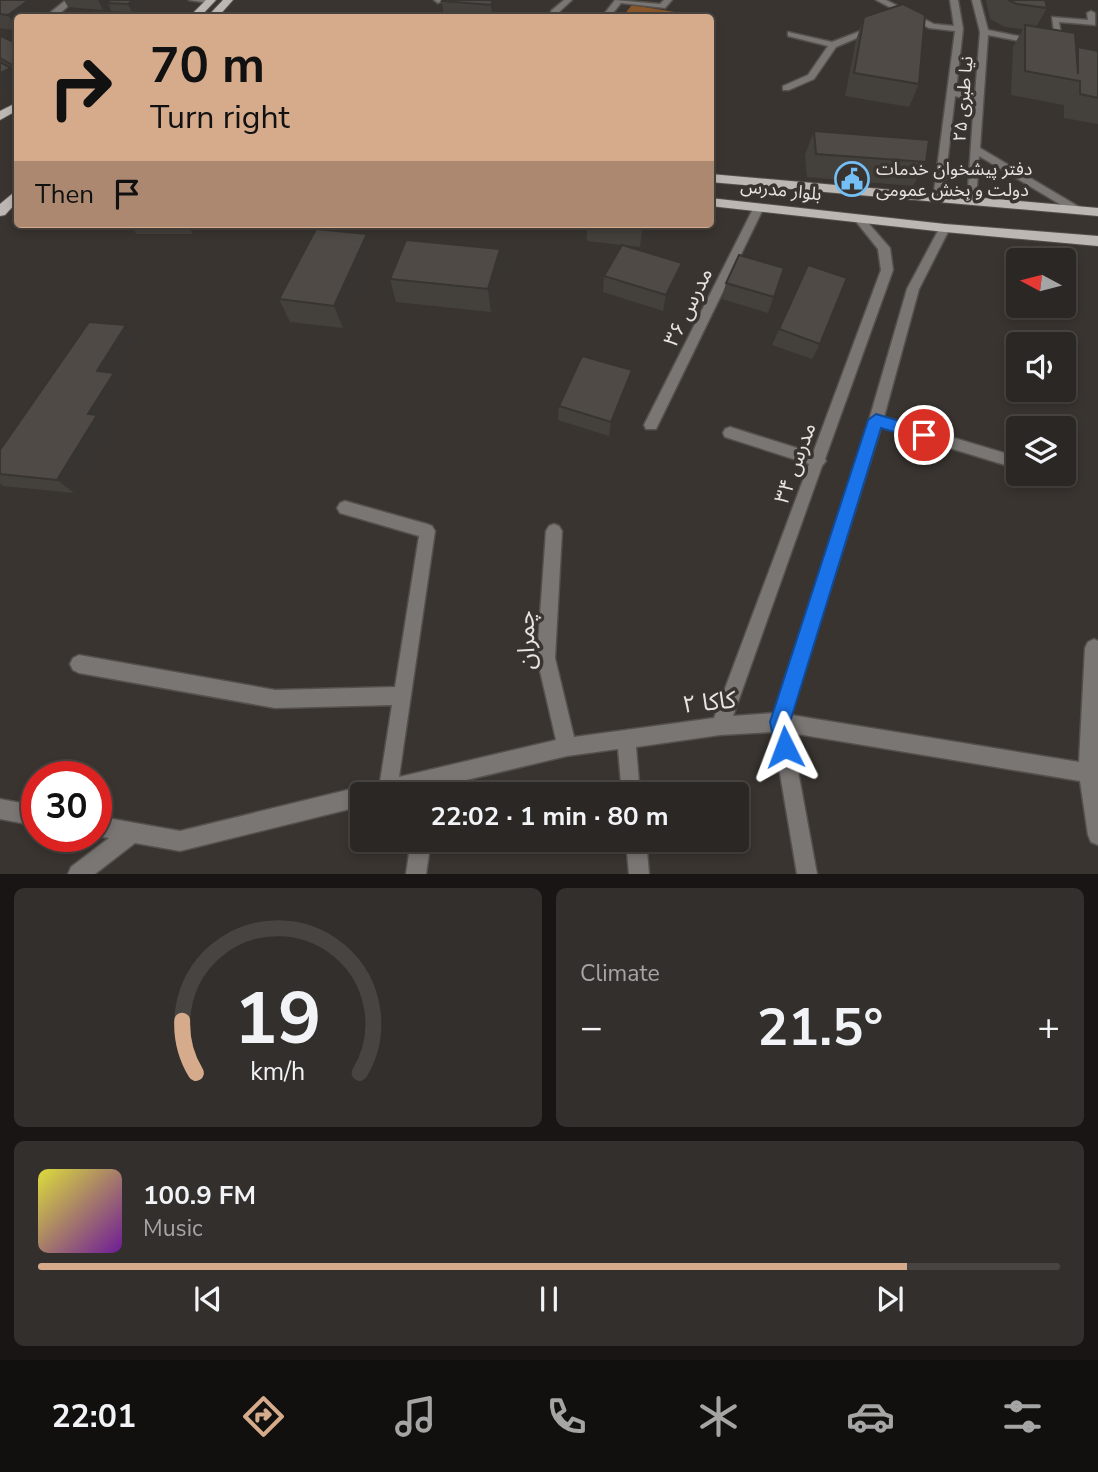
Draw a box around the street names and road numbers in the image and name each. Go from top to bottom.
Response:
street label: نیا طبری ۲۵ [947,55,979,143]
street label: بلوار مدرس [739,174,823,206]
street label: مدرس ۳۶ [657,263,719,351]
street label: مدرس ۳۴ [767,419,823,507]
street label: چمران [509,610,543,670]
street label: کاکا ۲ [681,683,738,721]

